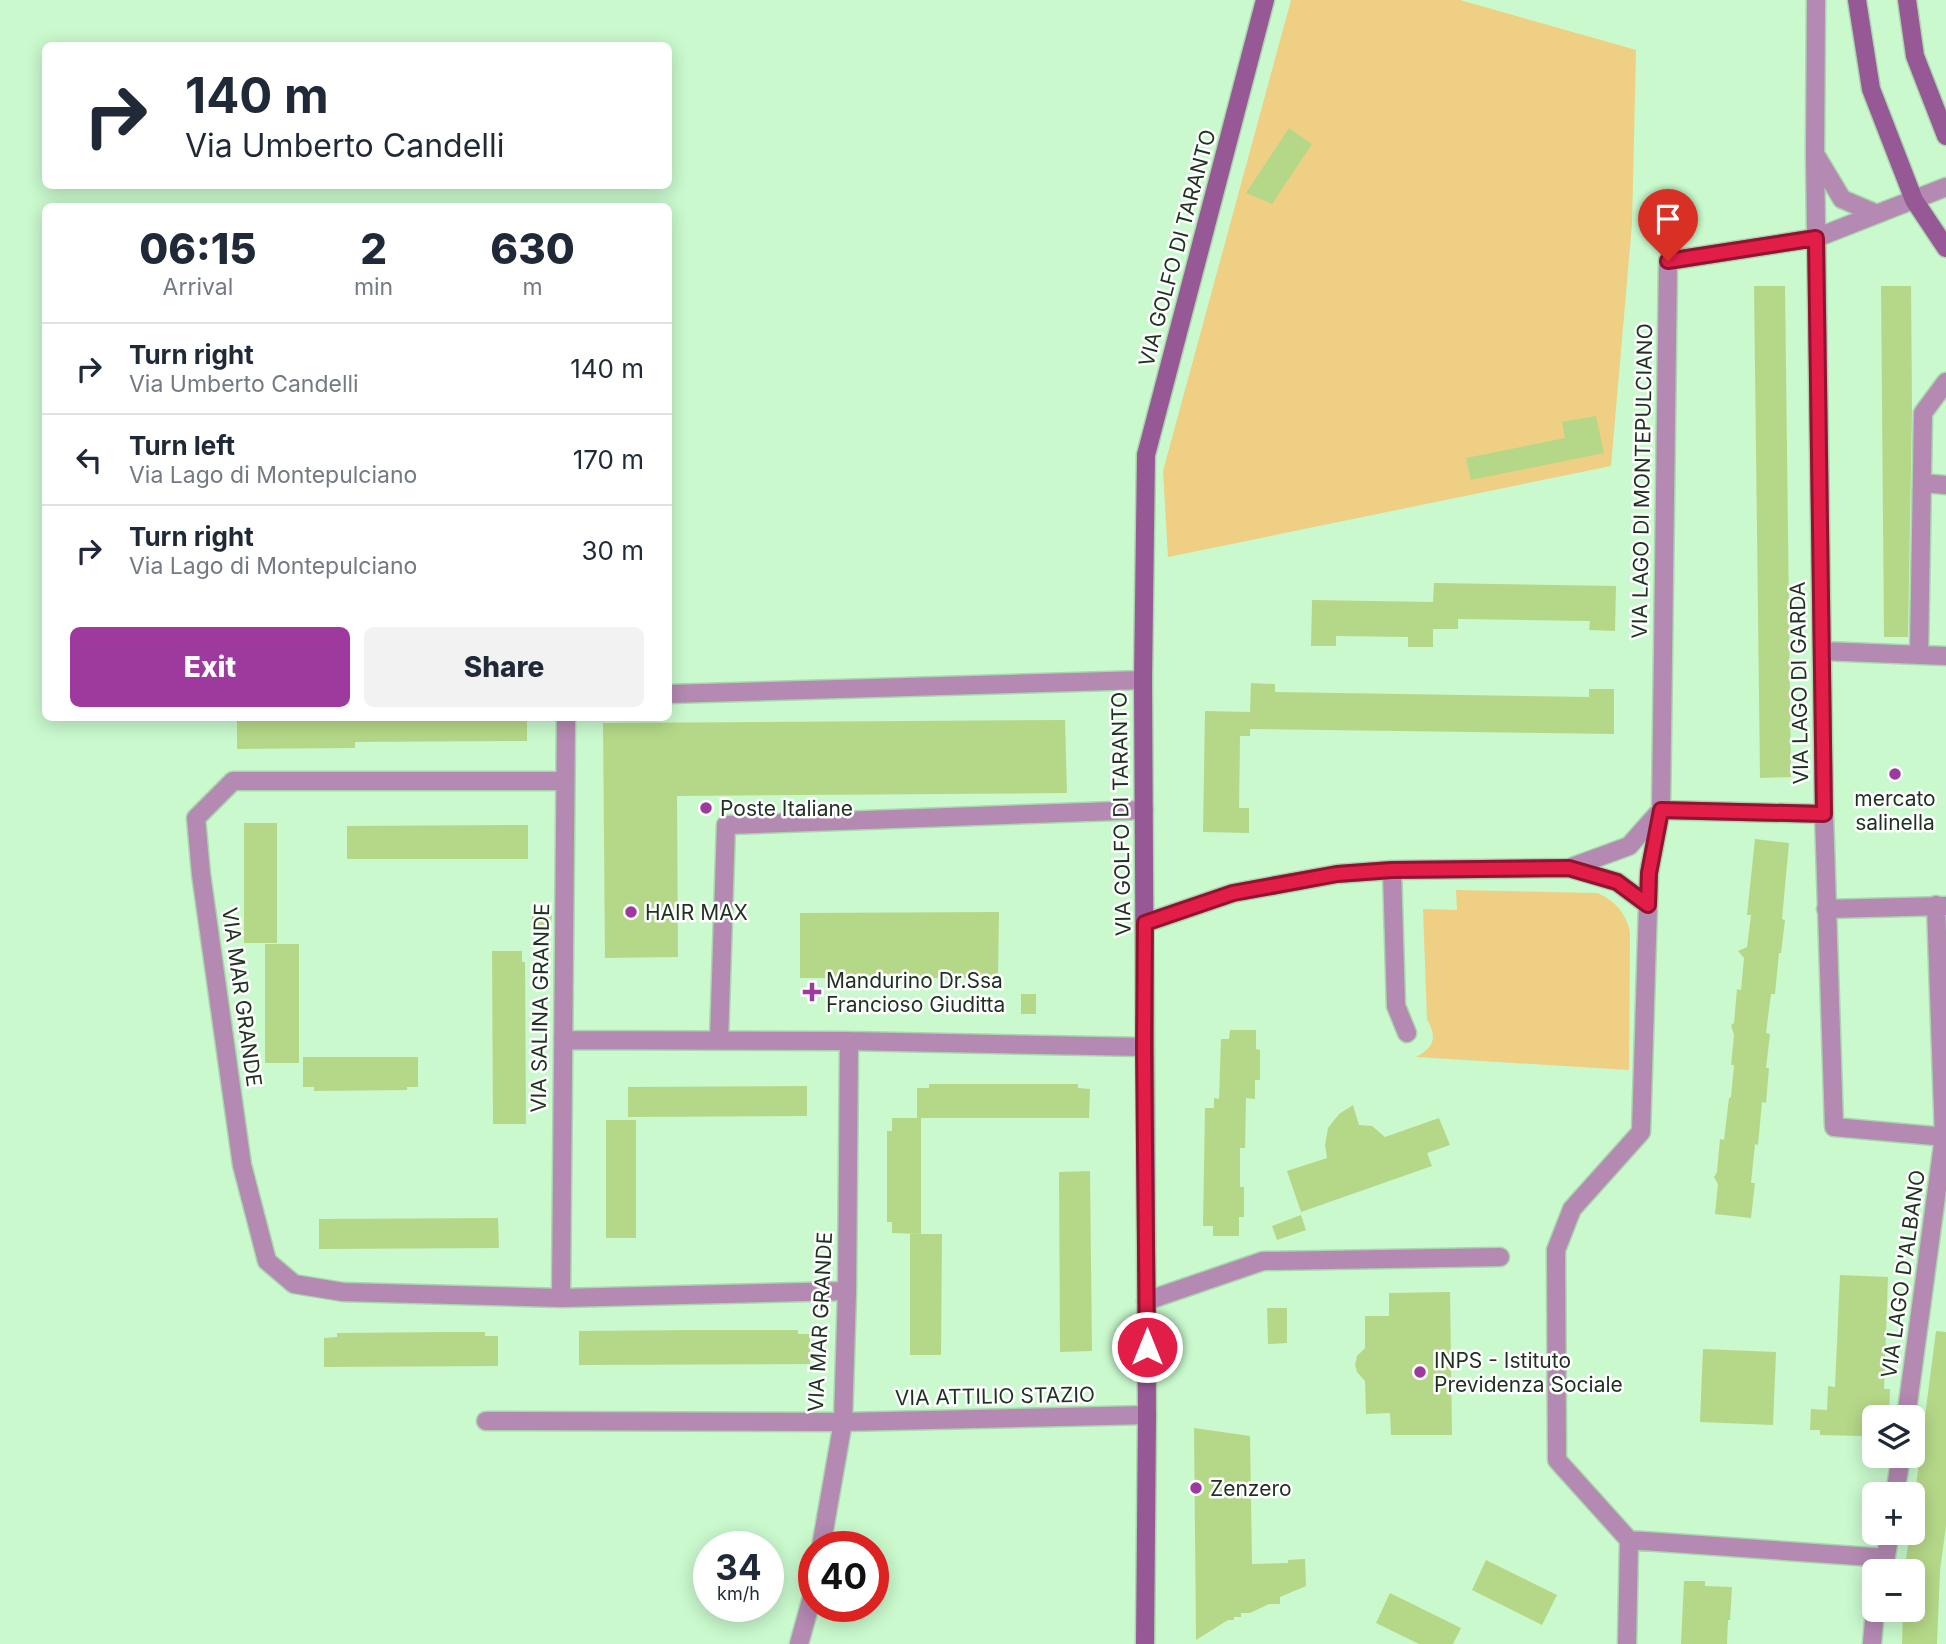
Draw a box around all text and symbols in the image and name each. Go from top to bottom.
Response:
text: 140 m [185,66,329,125]
icon: right [70,70,161,161]
text: Via Umberto Candelli [185,126,505,165]
street label: VIA GOLFO DI TARANTO [1133,127,1221,369]
pin [1638,189,1698,261]
icon: arrive [1649,200,1687,238]
text: 06:15 [139,223,257,274]
text: 2 [360,223,387,274]
text: 630 [490,223,575,274]
text: Arrival [163,273,233,301]
text: min [354,273,393,301]
text: m [523,273,543,301]
street label: VIA LAGO DI MONTEPULCIANO [1627,323,1657,639]
text: Turn right [129,339,254,370]
icon: right [70,350,108,388]
text: 140 m [570,353,644,384]
text: Via Umberto Candelli [129,370,359,398]
text: Turn left [129,430,235,461]
icon: left [70,441,108,479]
text: 170 m [573,444,644,475]
text: Via Lago di Montepulciano [129,461,417,489]
text: Turn right [129,521,254,552]
icon: right [70,532,108,570]
text: 30 m [581,535,644,566]
text: Via Lago di Montepulciano [129,552,417,580]
street label: VIA LAGO DI GARDA [1785,581,1813,785]
button: Exit [70,627,350,707]
button: Share [364,627,644,707]
street label: VIA GOLFO DI TARANTO [1106,692,1136,936]
marker: mercato salinella [1887,766,1903,782]
place label: mercato salinella [1854,786,1936,835]
place label: Poste Italiane [720,796,853,821]
marker: Poste Italiane [698,800,714,816]
place label: HAIR MAX [645,900,748,925]
street label: VIA SALINA GRANDE [526,903,554,1113]
marker: HAIR MAX [623,904,639,920]
street label: VIA MAR GRANDE [217,906,267,1088]
place label: Mandurino Dr.Ssa Francioso Giuditta [826,968,1005,1017]
marker: Mandurino Dr.Ssa Francioso Giuditta [804,984,820,1000]
street label: VIA LAGO D'ALBANO [1876,1168,1930,1380]
street label: VIA MAR GRANDE [803,1231,837,1413]
position arrow [1110,1310,1184,1384]
place label: INPS - Istituto Previdenza Sociale [1434,1348,1623,1397]
marker: INPS - Istituto Previdenza Sociale [1412,1364,1428,1380]
street label: VIA ATTILIO STAZIO [895,1382,1095,1410]
map controls [1862,1405,1925,1622]
button: layers [1862,1405,1925,1468]
place label: Zenzero [1210,1476,1292,1501]
marker: Zenzero [1188,1480,1204,1496]
button: + [1862,1482,1925,1545]
speed limit sign: 40 [798,1531,889,1622]
text: 34 [715,1546,762,1588]
button: − [1862,1559,1925,1622]
text: km/h [717,1583,760,1604]

